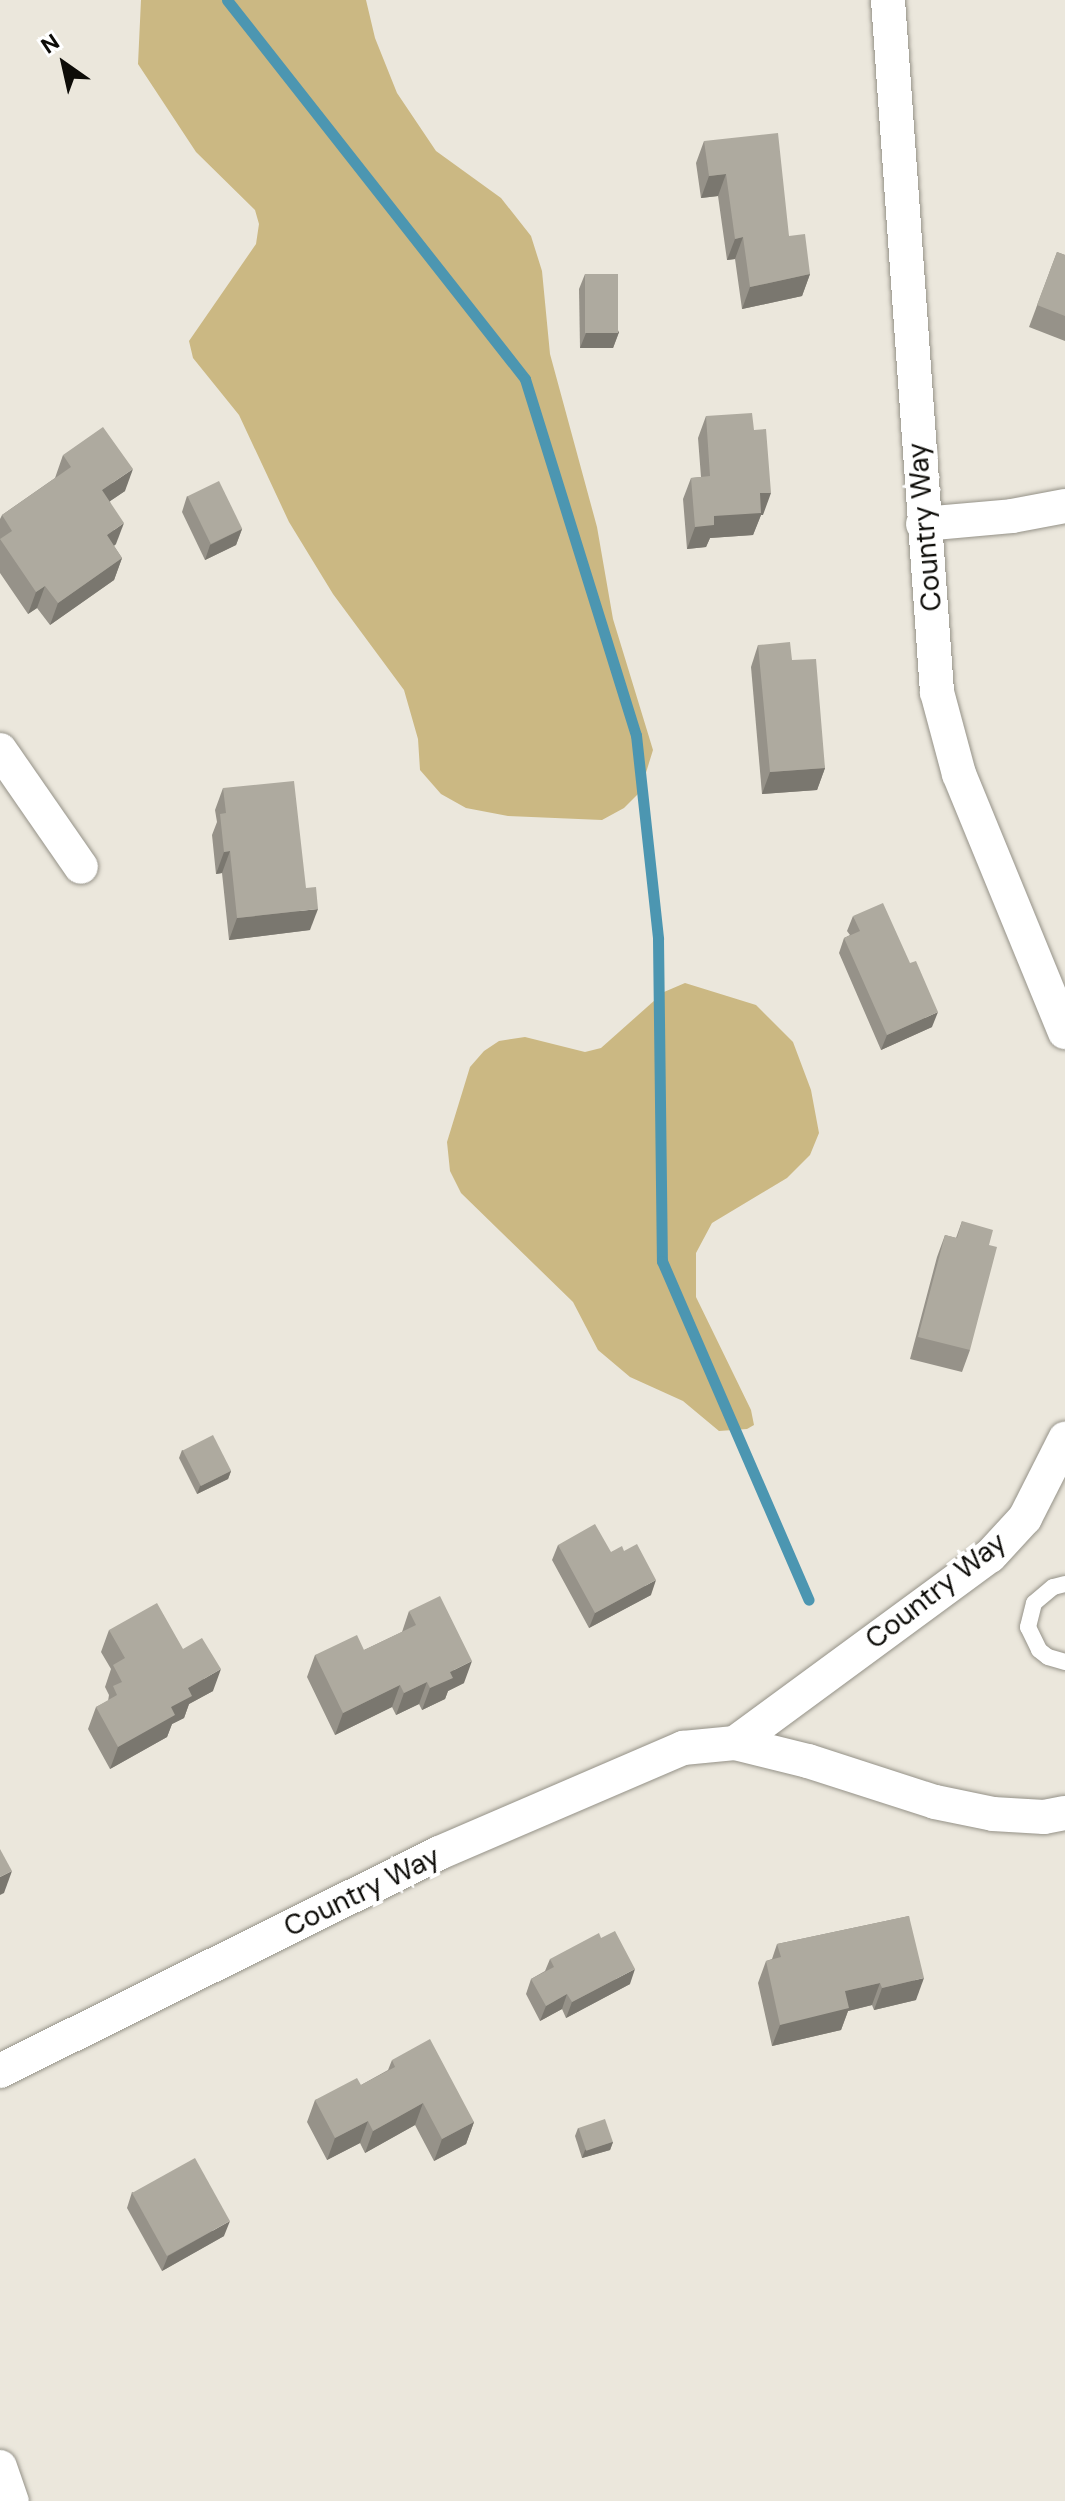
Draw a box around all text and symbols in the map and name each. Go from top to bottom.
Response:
north arrow [24,24,104,104]
text: N [36,27,65,60]
street label: Country Way [901,441,949,613]
street label: Country Way [859,1526,1013,1656]
street label: Country Way [279,1840,445,1944]

